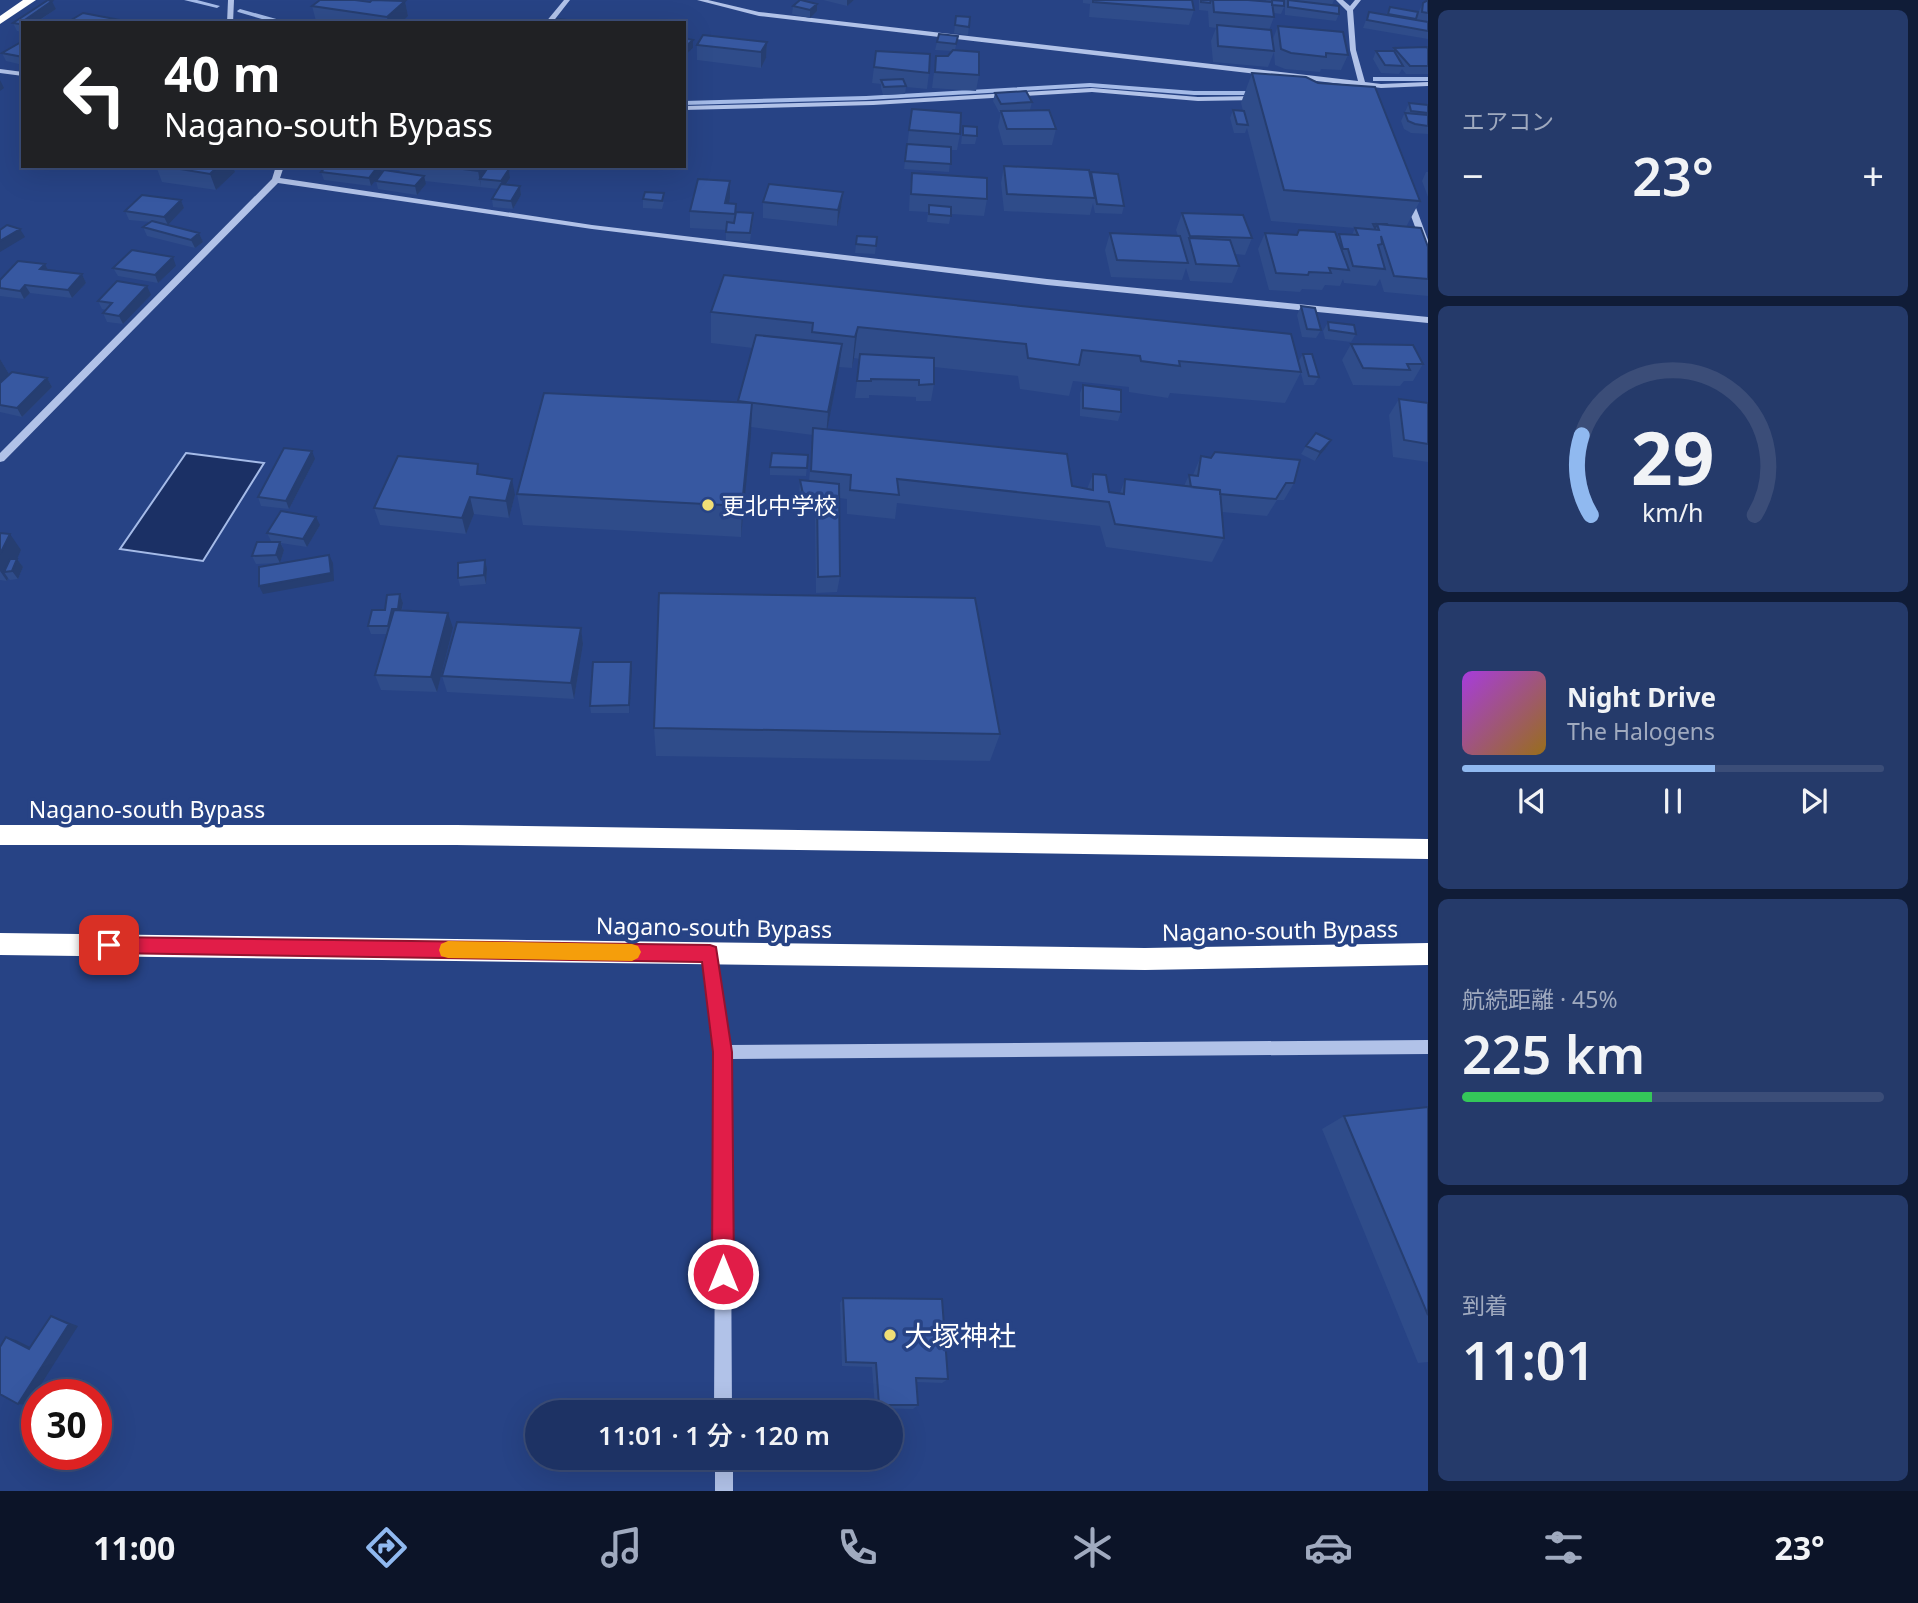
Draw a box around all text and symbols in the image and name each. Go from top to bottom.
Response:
text: 40 m [164,40,281,106]
icon: left [49,49,140,140]
text: Nagano-south Bypass [164,103,493,146]
text: エアコン [1462,105,1554,137]
text: 23° [1632,140,1714,211]
text: − [1462,149,1484,201]
text: + [1862,149,1884,201]
text: 29 [1631,408,1715,507]
place label: 更北中学校 [722,489,837,521]
text: km/h [1642,495,1704,529]
marker: 更北中学校 [700,497,716,513]
text: Night Drive [1567,679,1716,715]
text: The Halogens [1567,715,1715,747]
icon: previous [1513,782,1551,820]
icon: pause [1654,782,1692,820]
icon: next [1795,782,1833,820]
street label: Nagano-south Bypass [29,793,265,825]
street label: Nagano-south Bypass [596,909,832,945]
street label: Nagano-south Bypass [1162,912,1398,948]
pin [79,915,139,975]
icon: arrive [90,926,128,964]
text: 航続距離 · 45% [1462,983,1618,1015]
text: 225 km [1462,1018,1645,1089]
position arrow [686,1237,760,1311]
text: 到着 [1462,1289,1508,1321]
place label: 大塚神社 [904,1316,1016,1354]
text: 11:01 [1462,1324,1595,1395]
marker: 大塚神社 [882,1327,898,1343]
speed limit sign: 30 [21,1379,112,1470]
text: 11:01 · 1 分 · 120 m [598,1417,830,1453]
icon: directions [362,1523,411,1572]
icon: music [597,1523,646,1572]
icon: phone [833,1523,882,1572]
icon: climate [1068,1523,1117,1572]
icon: car [1304,1523,1353,1572]
icon: filters [1539,1523,1588,1572]
text: 11:00 [93,1526,175,1569]
text: 23° [1775,1526,1825,1569]

